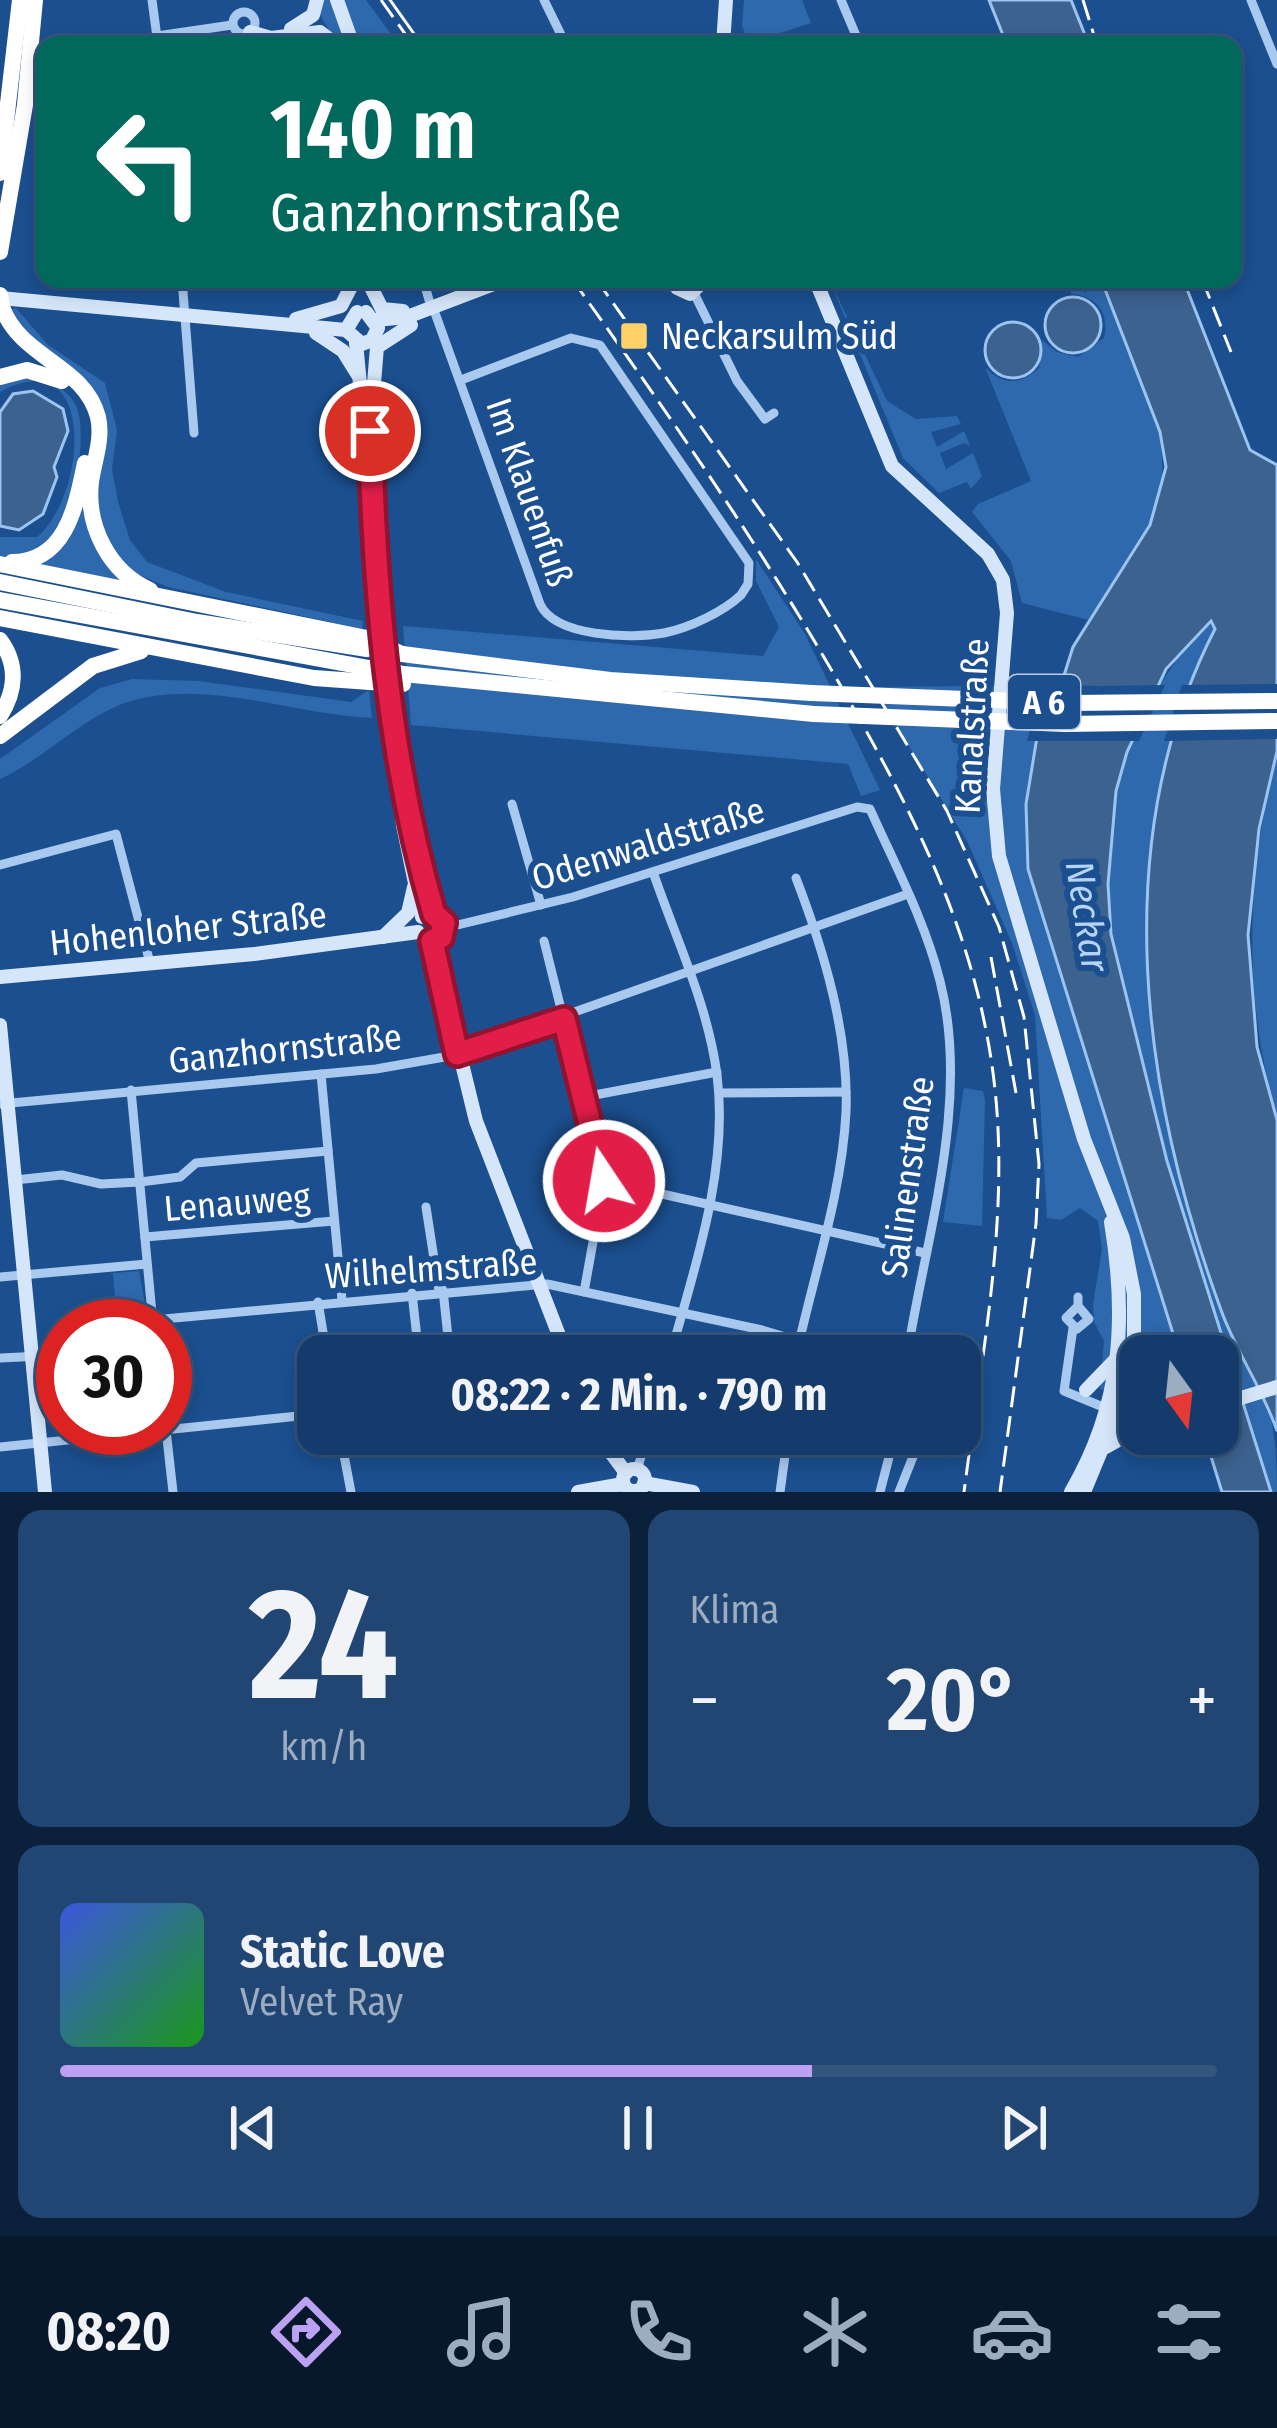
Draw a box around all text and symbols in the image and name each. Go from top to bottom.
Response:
text: 140 m [270,79,476,180]
icon: left [72,84,228,240]
text: Ganzhornstraße [270,181,621,245]
place label: Neckarsulm Süd [661,315,898,359]
marker: Neckarsulm Süd [618,320,650,352]
pin [319,380,421,482]
street label: Im Klauenfuß [476,392,582,592]
icon: arrive [337,398,403,464]
street label: Kanalstraße [945,637,999,815]
road number: A 6 [1008,675,1080,729]
street label: Odenwaldstraße [527,788,770,900]
water label: Neckar [1056,857,1119,976]
street label: Hohenloher Straße [47,893,329,965]
street label: Ganzhornstraße [166,1015,404,1083]
street label: Salinenstraße [872,1074,944,1281]
position arrow [541,1118,667,1244]
street label: Lenauweg [162,1175,312,1231]
street label: Wilhelmstraße [323,1240,539,1298]
speed limit sign: 30 [36,1299,192,1455]
north arrow [1119,1335,1239,1455]
map controls [1119,1335,1239,1455]
text: 08:22 · 2 Min. · 790 m [451,1368,827,1422]
text: 24 [249,1552,398,1739]
text: Klima [690,1587,779,1633]
text: 20° [887,1646,1020,1754]
text: − [690,1661,719,1740]
text: + [1187,1661,1217,1740]
text: km/h [280,1724,367,1770]
text: Static Love [240,1925,445,1979]
text: Velvet Ray [240,1979,403,2025]
icon: previous [220,2095,286,2161]
icon: pause [605,2095,671,2161]
icon: next [991,2095,1057,2161]
icon: directions [264,2290,348,2374]
icon: music [440,2290,524,2374]
icon: phone [617,2290,701,2374]
icon: climate [793,2290,877,2374]
icon: car [970,2290,1054,2374]
icon: filters [1147,2290,1231,2374]
text: 08:20 [46,2300,171,2364]

